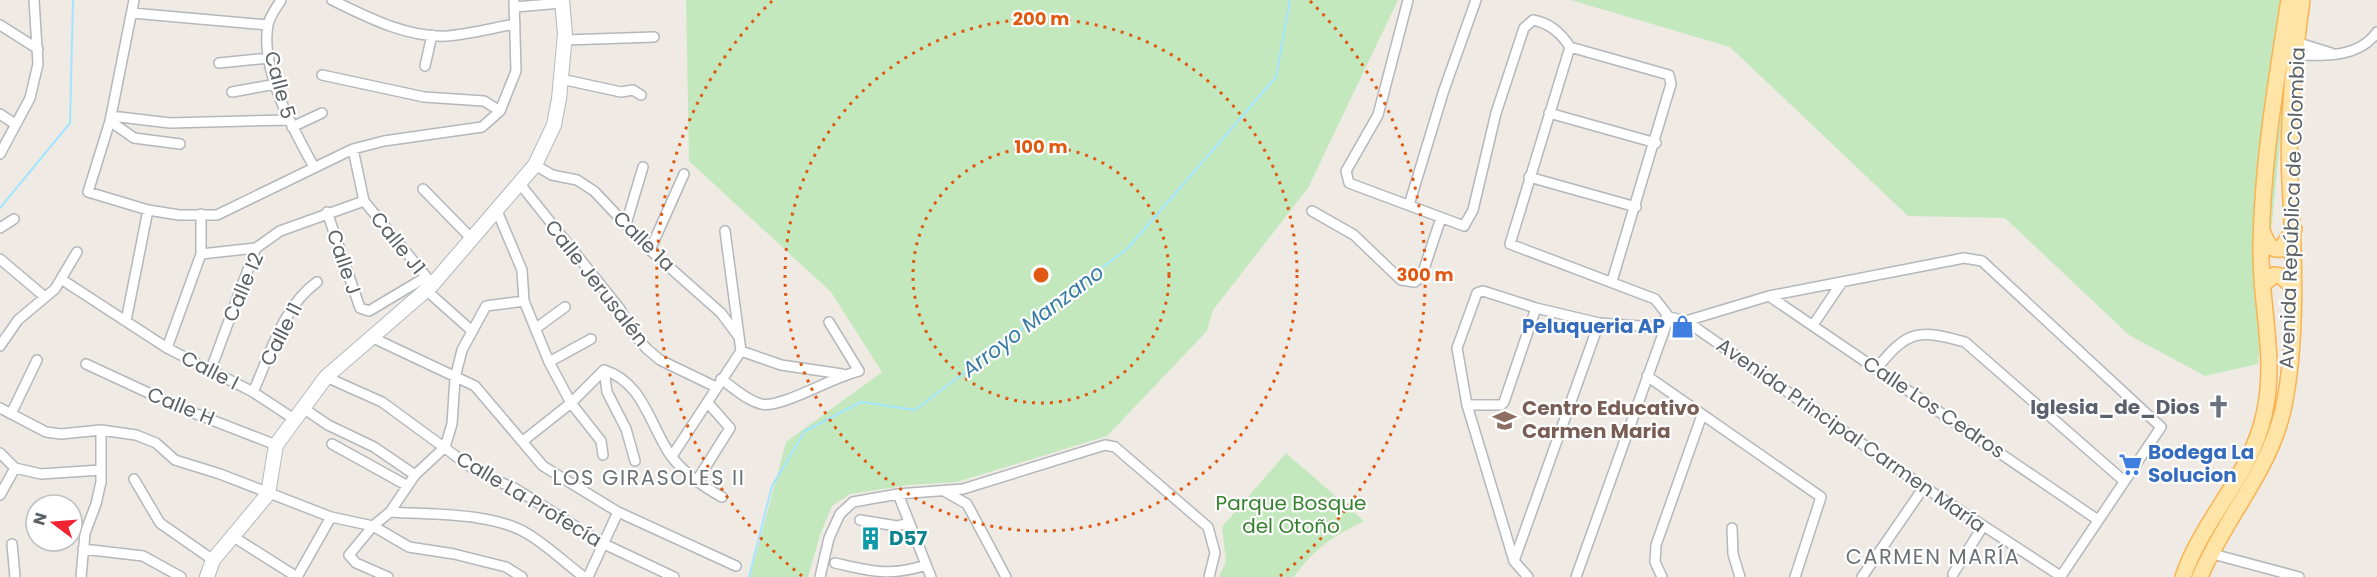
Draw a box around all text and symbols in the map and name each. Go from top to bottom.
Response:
text: 200 m [1013,6,1069,31]
street label: Avenida República de Colombia [2272,46,2312,370]
street label: Calle 5 [258,48,302,122]
text: 100 m [1014,134,1068,159]
street label: Calle 1a [607,204,681,278]
street label: Calle J1 [364,206,432,280]
street label: Calle Jerusalén [539,214,655,352]
street label: Calle J [320,226,368,298]
street label: Calle I2 [216,248,270,326]
water label: Arroyo Manzano [955,258,1110,384]
text: 300 m [1396,262,1454,287]
centre of rings [1031,265,1051,285]
street label: Calle I1 [253,297,309,371]
place label: Peluqueria AP [1522,312,1665,340]
shop icon: Peluqueria AP [1670,313,1696,339]
street label: Avenida Principal Carmen María [1711,331,1991,539]
street label: Calle I [176,344,244,396]
street label: Calle Los Cedros [1857,349,2011,465]
street label: Calle H [143,380,219,432]
place label: Iglesia_de_Dios [2030,393,2200,421]
place label: Centro Educativo Carmen Maria [1522,394,1700,445]
church icon: Iglesia_de_Dios [2205,394,2231,420]
school or university icon: Centro Educativo Carmen Maria [1491,407,1517,433]
place label: Bodega La Solucion [2148,438,2254,489]
street label: Calle La Profecía [451,444,607,554]
supermarket icon: Bodega La Solucion [2117,451,2143,477]
district label: LOS GIRASOLES II [553,463,745,492]
park label: Parque Bosque del Otoño [1216,489,1366,540]
north arrow [24,493,84,553]
text: N [27,510,53,528]
place label: D57 [889,524,928,552]
building icon: D57 [858,525,884,551]
district label: CARMEN MARÍA [1846,542,2020,571]

